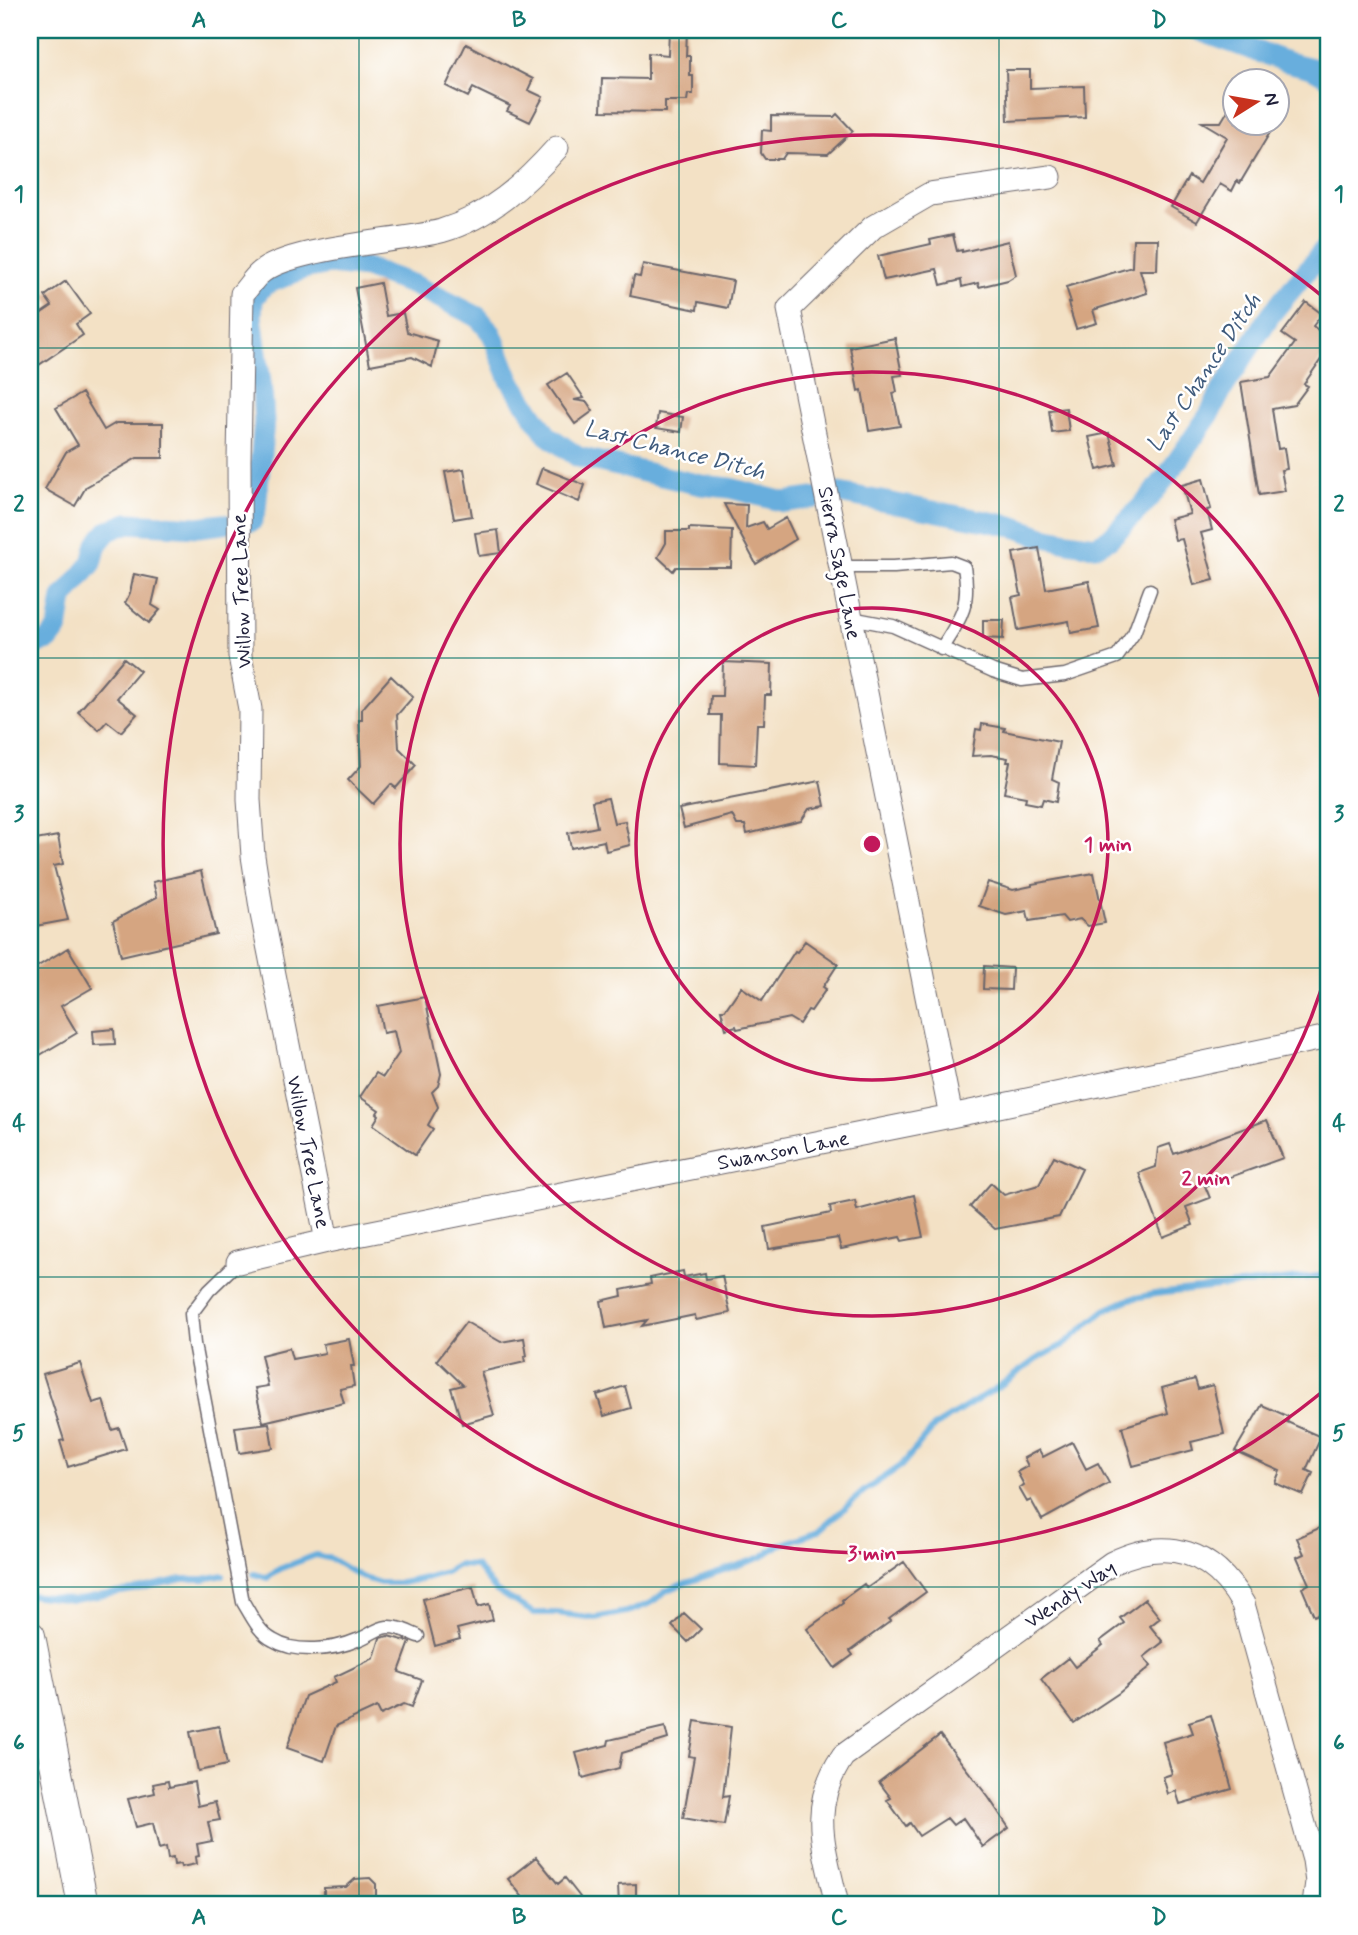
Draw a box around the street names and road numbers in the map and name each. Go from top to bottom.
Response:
street label: Sierra Sage Lane [808,484,868,642]
street label: Willow Tree Lane [225,513,259,669]
street label: Willow Tree Lane [279,1073,337,1231]
street label: Swanson Lane [715,1124,852,1177]
street label: Wendy Way [1019,1554,1122,1636]

